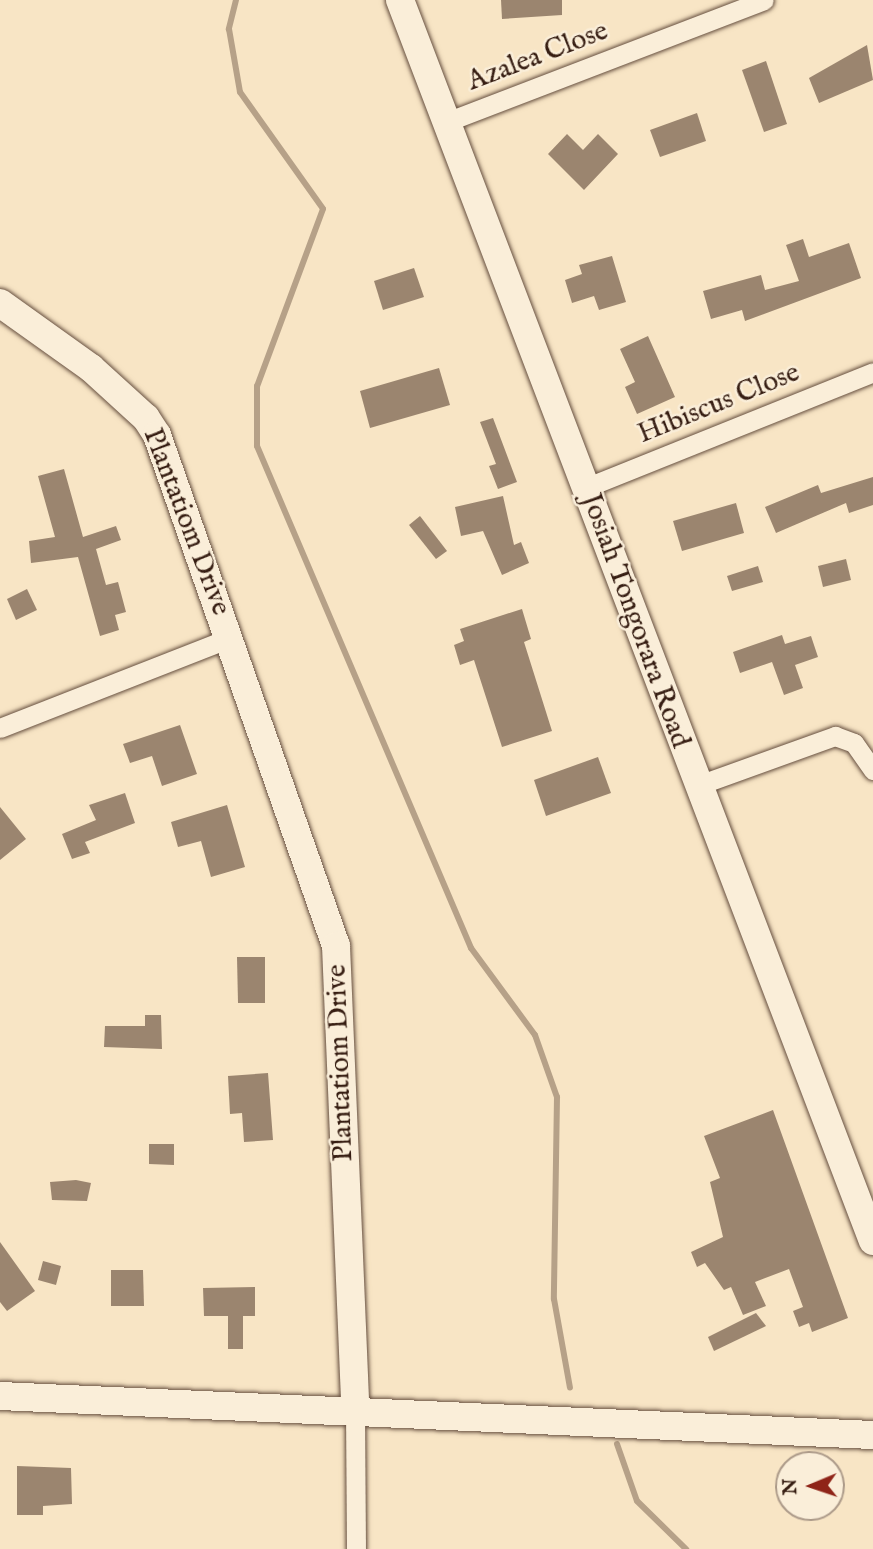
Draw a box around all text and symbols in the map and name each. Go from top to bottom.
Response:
street label: Azalea Close [463,15,613,99]
street label: Hibiscus Close [633,356,805,452]
street label: Plantatiom Drive [135,424,237,620]
street label: Josiah Tongorara Road [573,489,697,753]
street label: Plantatiom Drive [321,964,361,1162]
north arrow [775,1451,845,1521]
text: N [779,1478,803,1495]

